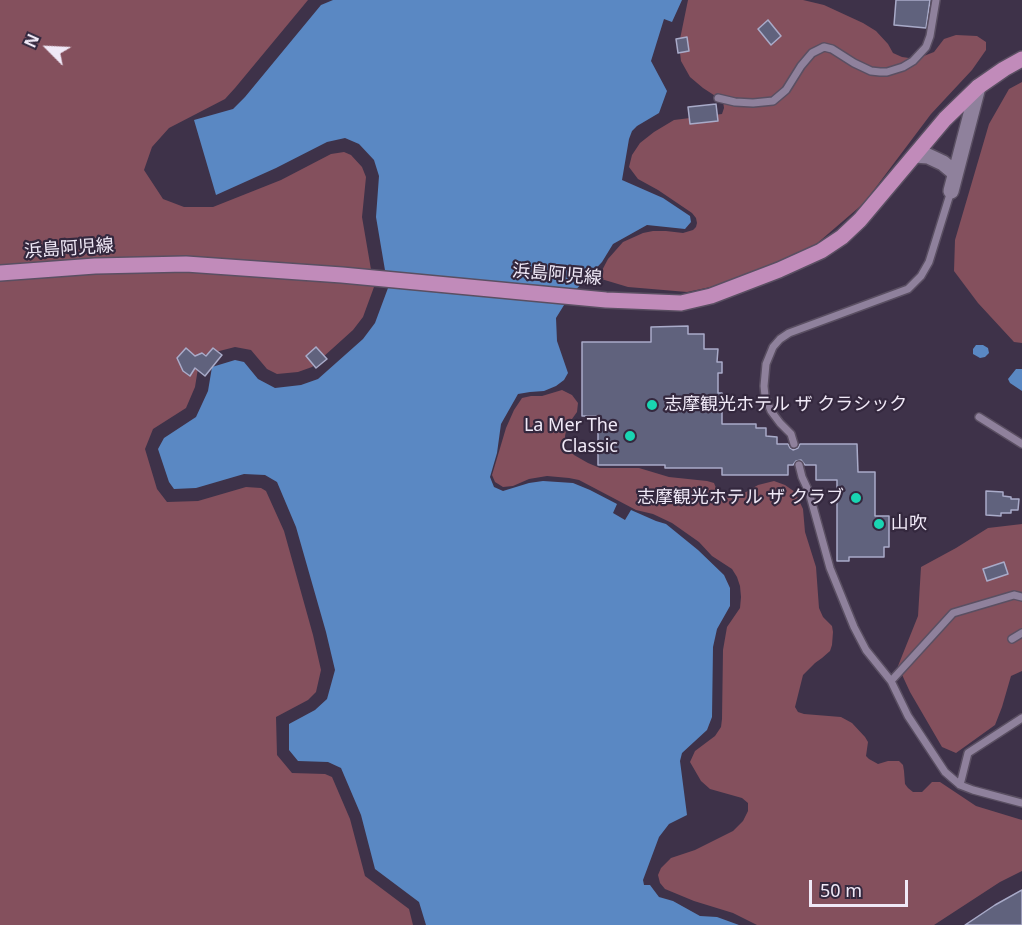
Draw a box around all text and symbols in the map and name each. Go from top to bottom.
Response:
north arrow [18,18,78,78]
text: N [19,30,44,51]
street label: 浜島阿児線 [23,235,115,263]
street label: 浜島阿児線 [511,260,603,290]
place label: 志摩観光ホテル ザ クラシック [664,394,907,416]
marker: 志摩観光ホテル ザ クラシック [645,398,659,412]
place label: La Mer The Classic [524,415,618,458]
marker: La Mer The Classic [623,429,637,443]
place label: 志摩観光ホテル ザ クラブ [637,487,844,509]
marker: 志摩観光ホテル ザ クラブ [849,491,863,505]
place label: 山吹 [891,513,927,535]
marker: 山吹 [872,517,886,531]
scale bar [812,868,911,906]
text: 50 m [820,878,862,902]

